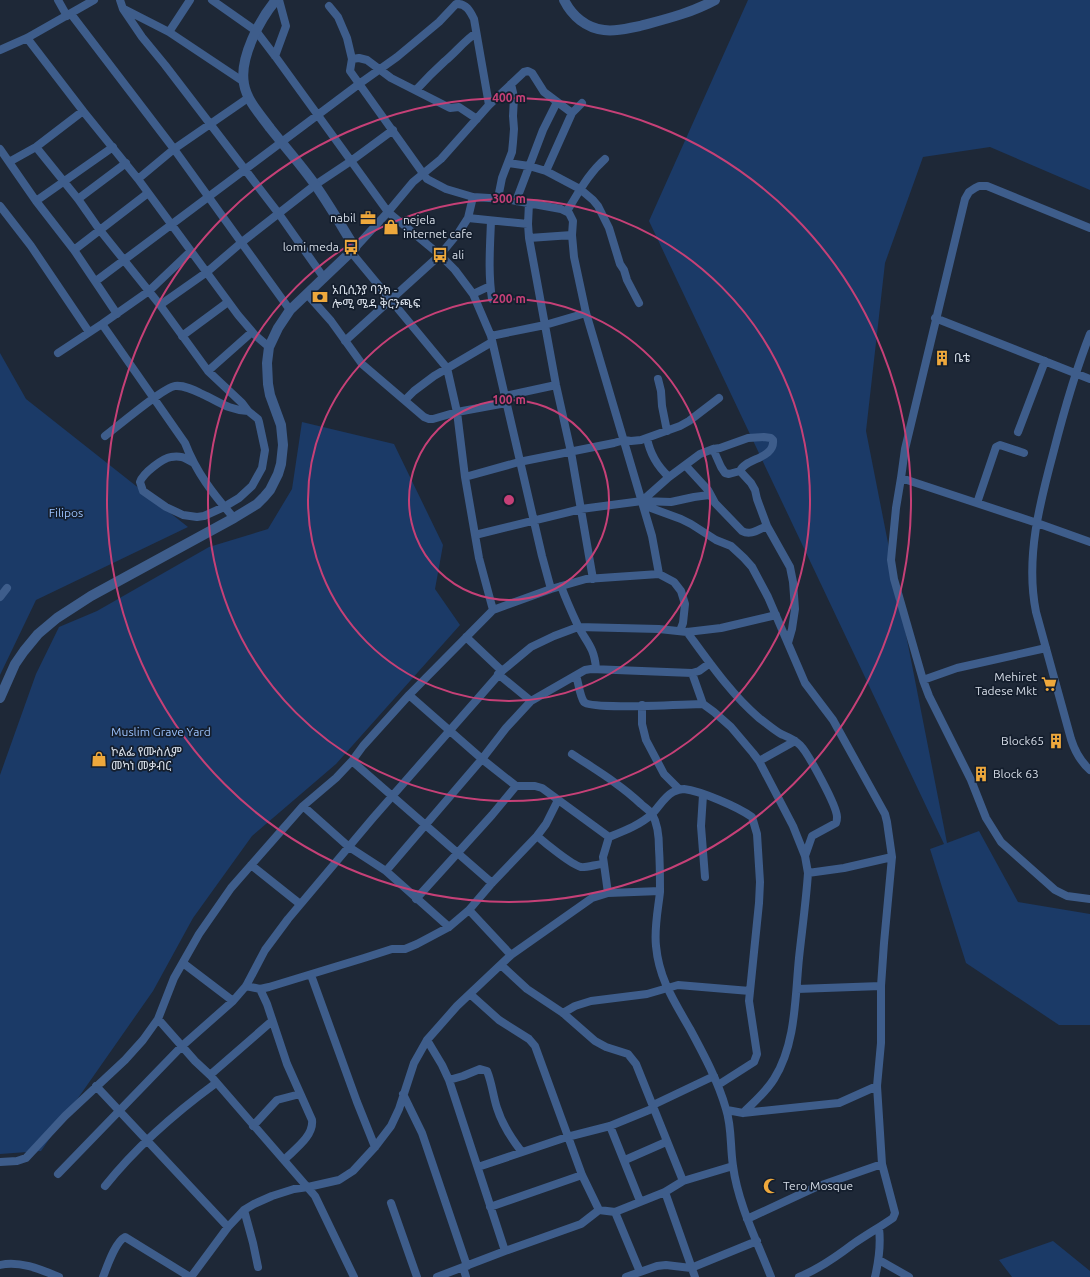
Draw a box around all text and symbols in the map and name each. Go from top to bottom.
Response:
text: 400 m [492,91,526,104]
text: 300 m [492,192,526,205]
office icon: nabil [359,209,377,227]
place label: nabil [330,211,356,224]
place label: nejela internet cafe [403,213,472,240]
shop icon: nejela internet cafe [382,218,400,236]
bus stop icon: lomi meda [342,238,360,256]
place label: lomi meda [283,240,339,253]
bus stop icon: ali [431,246,449,264]
place label: ali [452,248,464,261]
place label: አቢሲንያ ባንክ - ሎሚ ሜዳ ቅርንጫፍ [332,283,421,310]
bank icon: አቢሲንያ ባንክ - ሎሚ ሜዳ ቅርንጫፍ [311,288,329,306]
text: 200 m [492,292,526,305]
building icon: ቤቴ [933,349,951,367]
place label: ቤቴ [954,351,971,364]
text: 100 m [492,393,526,406]
centre of rings [502,493,516,507]
park label: Filipos [49,506,83,519]
place label: Mehiret Tadese Mkt [975,670,1037,697]
supermarket icon: Mehiret Tadese Mkt [1040,675,1058,693]
park label: Muslim Grave Yard [111,725,211,738]
building icon: Block65 [1047,732,1065,750]
place label: Block65 [1001,734,1044,747]
place label: ኮልፌ የሙስሊም መካነ መቃብር [111,745,182,772]
shop icon: ኮልፌ የሙስሊም መካነ መቃብር [90,750,108,768]
building icon: Block 63 [972,765,990,783]
place label: Block 63 [993,767,1039,780]
mosque icon: Tero Mosque [762,1177,780,1195]
place label: Tero Mosque [783,1179,853,1192]

